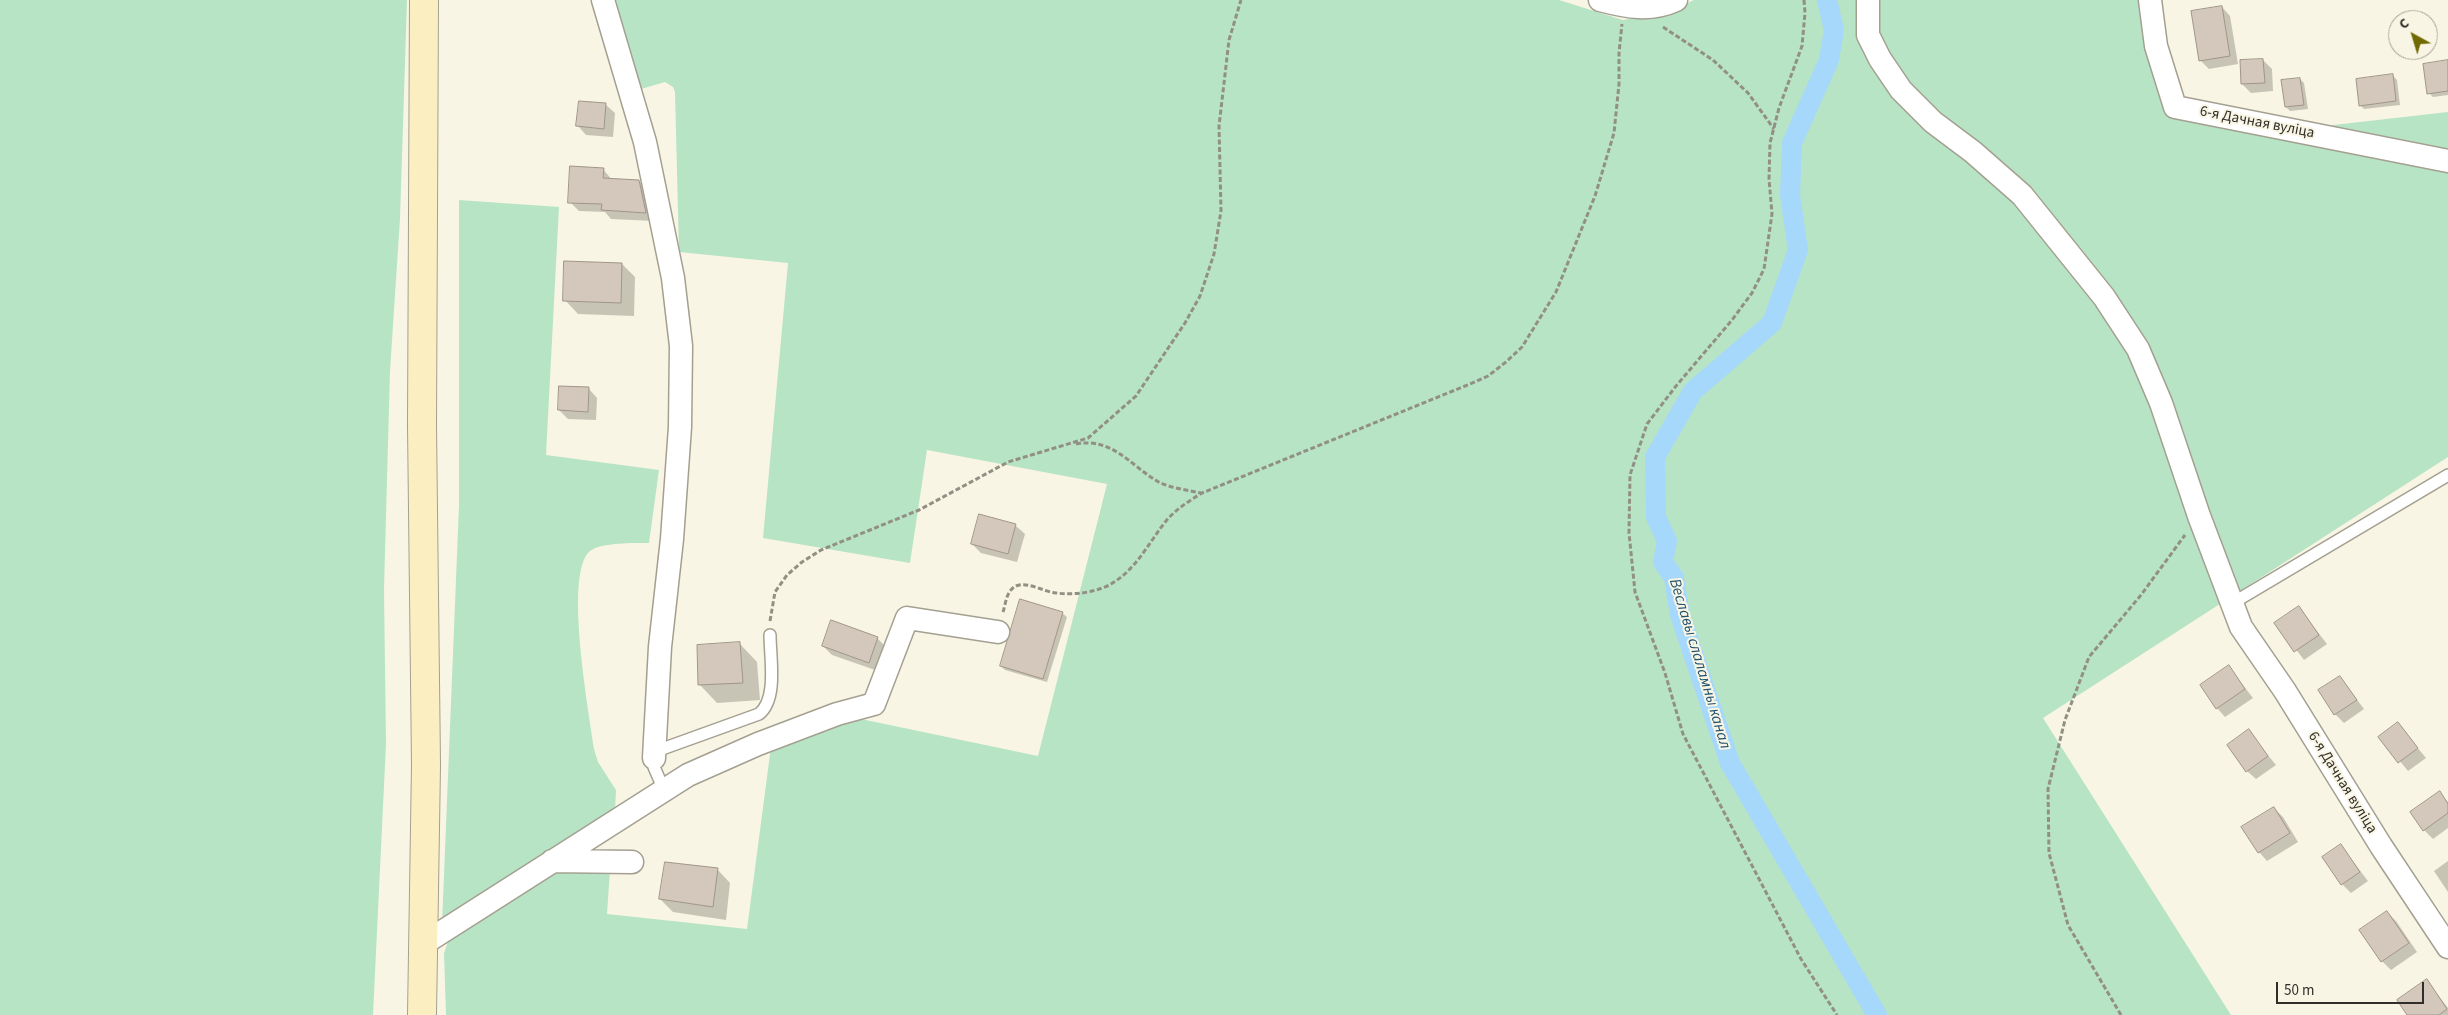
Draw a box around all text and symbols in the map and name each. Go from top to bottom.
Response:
north arrow [2388,10,2438,60]
text: С [2395,14,2414,34]
street label: 6-я Дачная вуліца [2198,103,2316,143]
water label: Веславы слаламны канал [1664,577,1734,751]
street label: 6-я Дачная вуліца [2304,729,2380,837]
scale bar [2278,972,2426,1004]
text: 50 m [2284,980,2314,1001]

